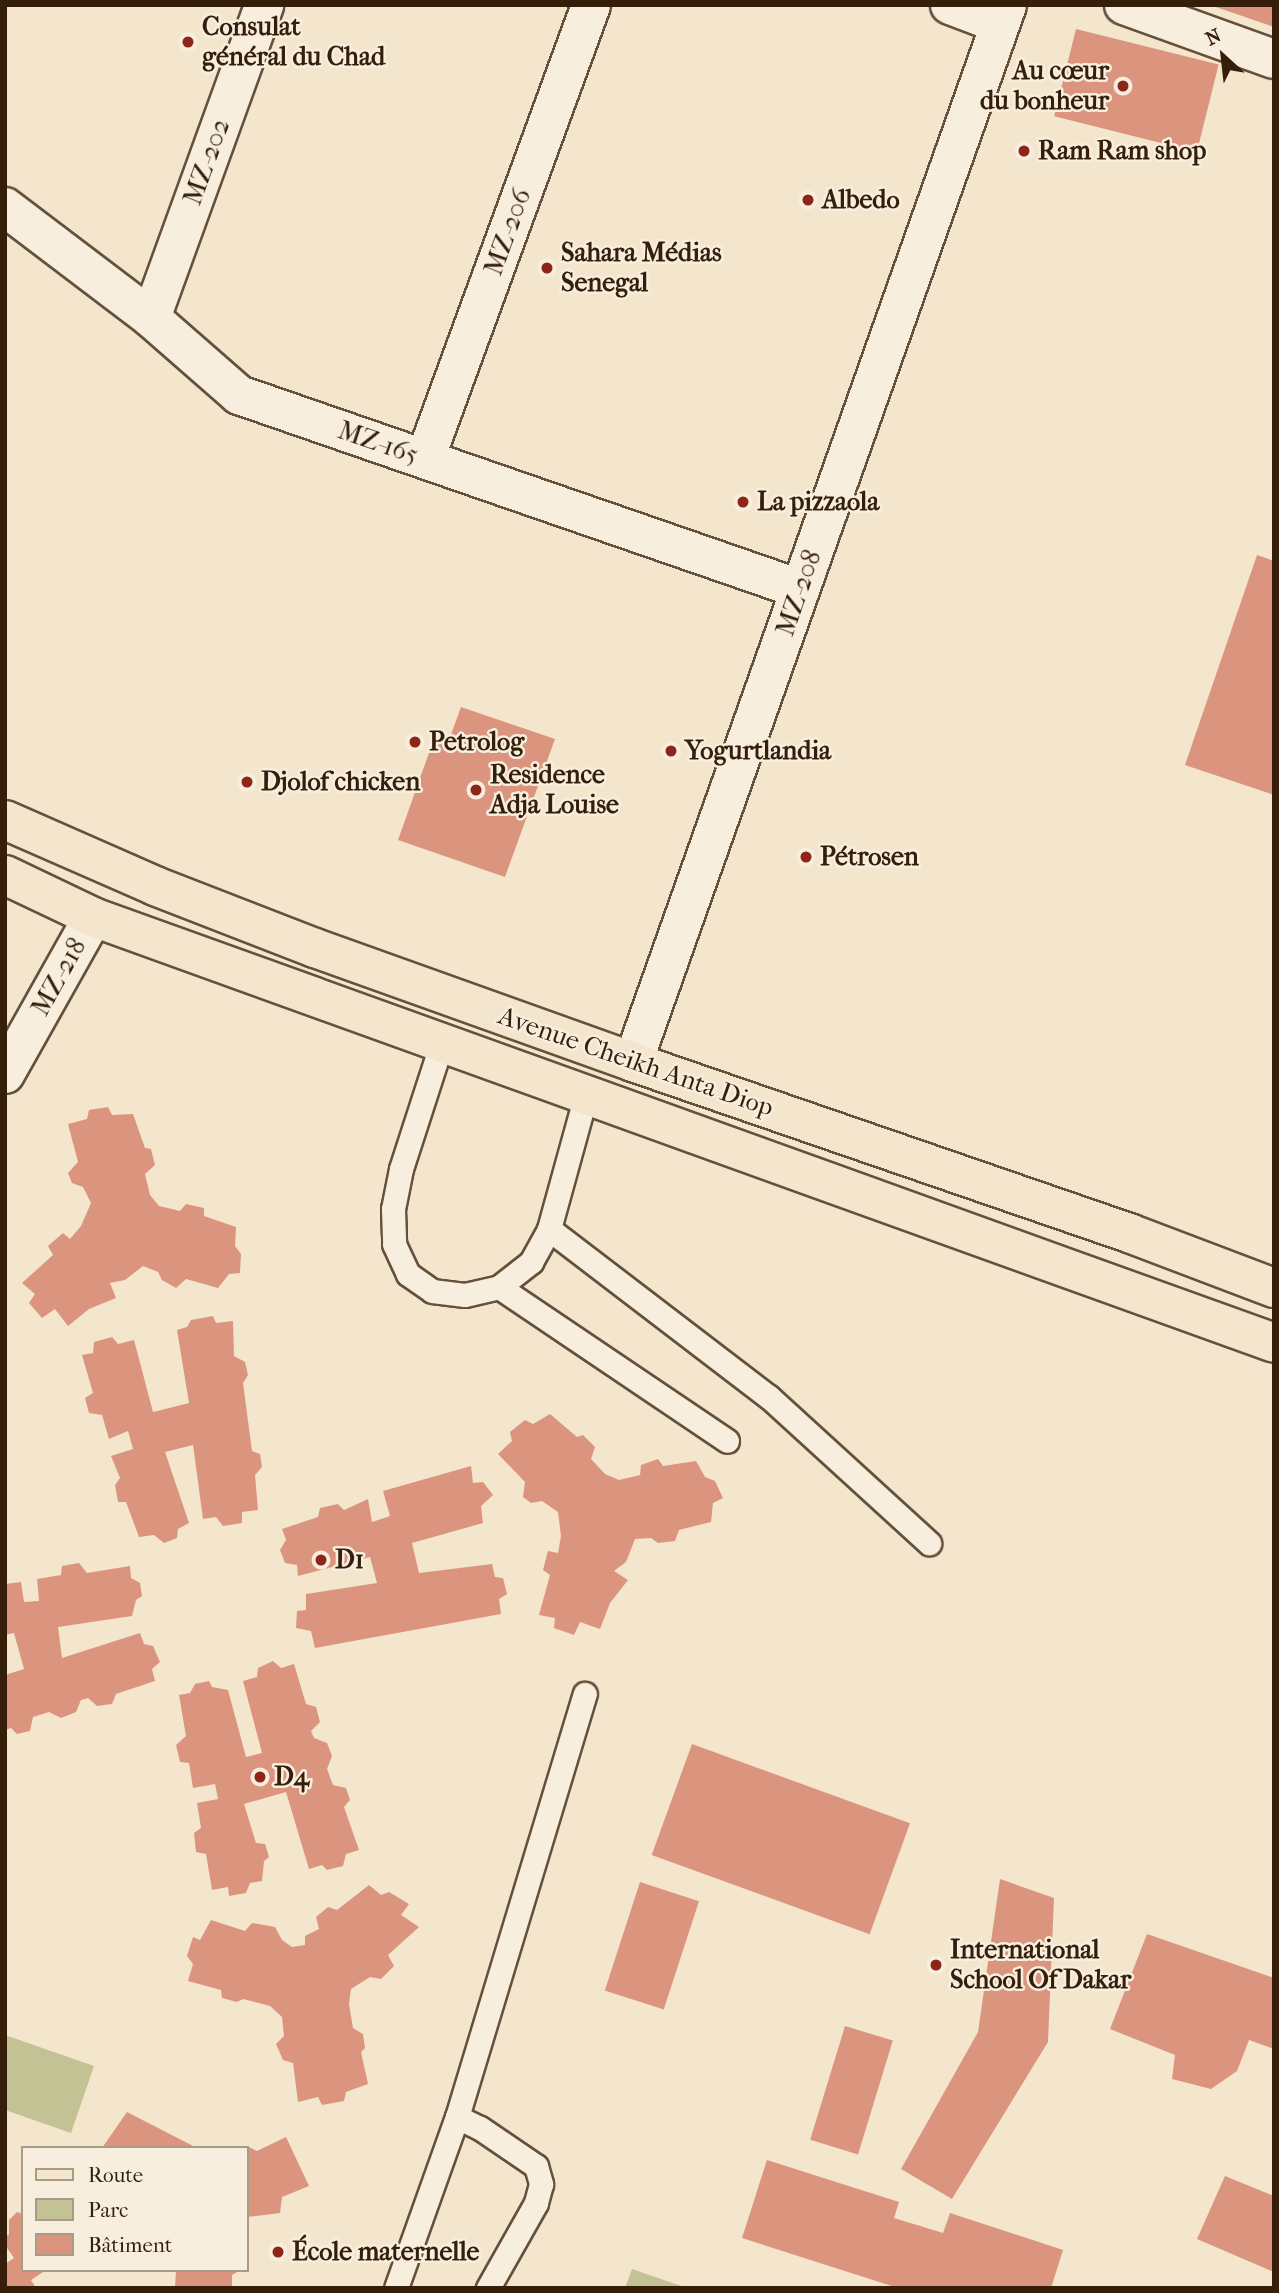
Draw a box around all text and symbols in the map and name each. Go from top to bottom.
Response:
place label: Consulat général du Chad [202,11,385,72]
north arrow [1188,21,1258,91]
text: N [1202,24,1225,50]
marker: Consulat général du Chad [180,34,196,50]
place label: Au cœur du bonheur [980,55,1109,116]
marker: Au cœur du bonheur [1115,78,1131,94]
street label: MZ-202 [177,115,237,209]
place label: Ram Ram shop [1038,135,1206,167]
marker: Ram Ram shop [1016,143,1032,159]
street label: MZ-206 [478,184,538,280]
place label: Albedo [822,184,900,216]
marker: Albedo [800,192,816,208]
place label: Sahara Médias Senegal [561,237,722,298]
marker: Sahara Médias Senegal [539,260,555,276]
street label: MZ-165 [334,415,422,471]
place label: La pizzaola [757,486,879,518]
marker: La pizzaola [735,494,751,510]
street label: MZ-208 [770,546,828,640]
place label: Petrolog [429,726,524,758]
marker: Petrolog [407,734,423,750]
place label: Yogurtlandia [685,735,831,767]
marker: Yogurtlandia [663,743,679,759]
place label: Residence Adja Louise [490,759,619,820]
place label: Djolof chicken [261,766,420,798]
marker: Djolof chicken [239,774,255,790]
marker: Residence Adja Louise [468,782,484,798]
place label: Pétrosen [820,841,919,873]
marker: Pétrosen [798,849,814,865]
street label: MZ-218 [25,933,93,1021]
street label: Avenue Cheikh Anta Diop [494,1000,778,1124]
place label: D1 [335,1544,364,1576]
marker: D1 [313,1552,329,1568]
place label: D4 [274,1761,309,1793]
marker: D4 [252,1769,268,1785]
place label: International School Of Dakar [950,1934,1131,1996]
marker: International School Of Dakar [928,1957,944,1973]
legend [21,2146,248,2272]
text: Route [88,2163,143,2187]
text: Parc [88,2198,128,2222]
text: Bâtiment [88,2233,172,2257]
place label: École maternelle [292,2236,479,2268]
marker: École maternelle [270,2244,286,2260]

